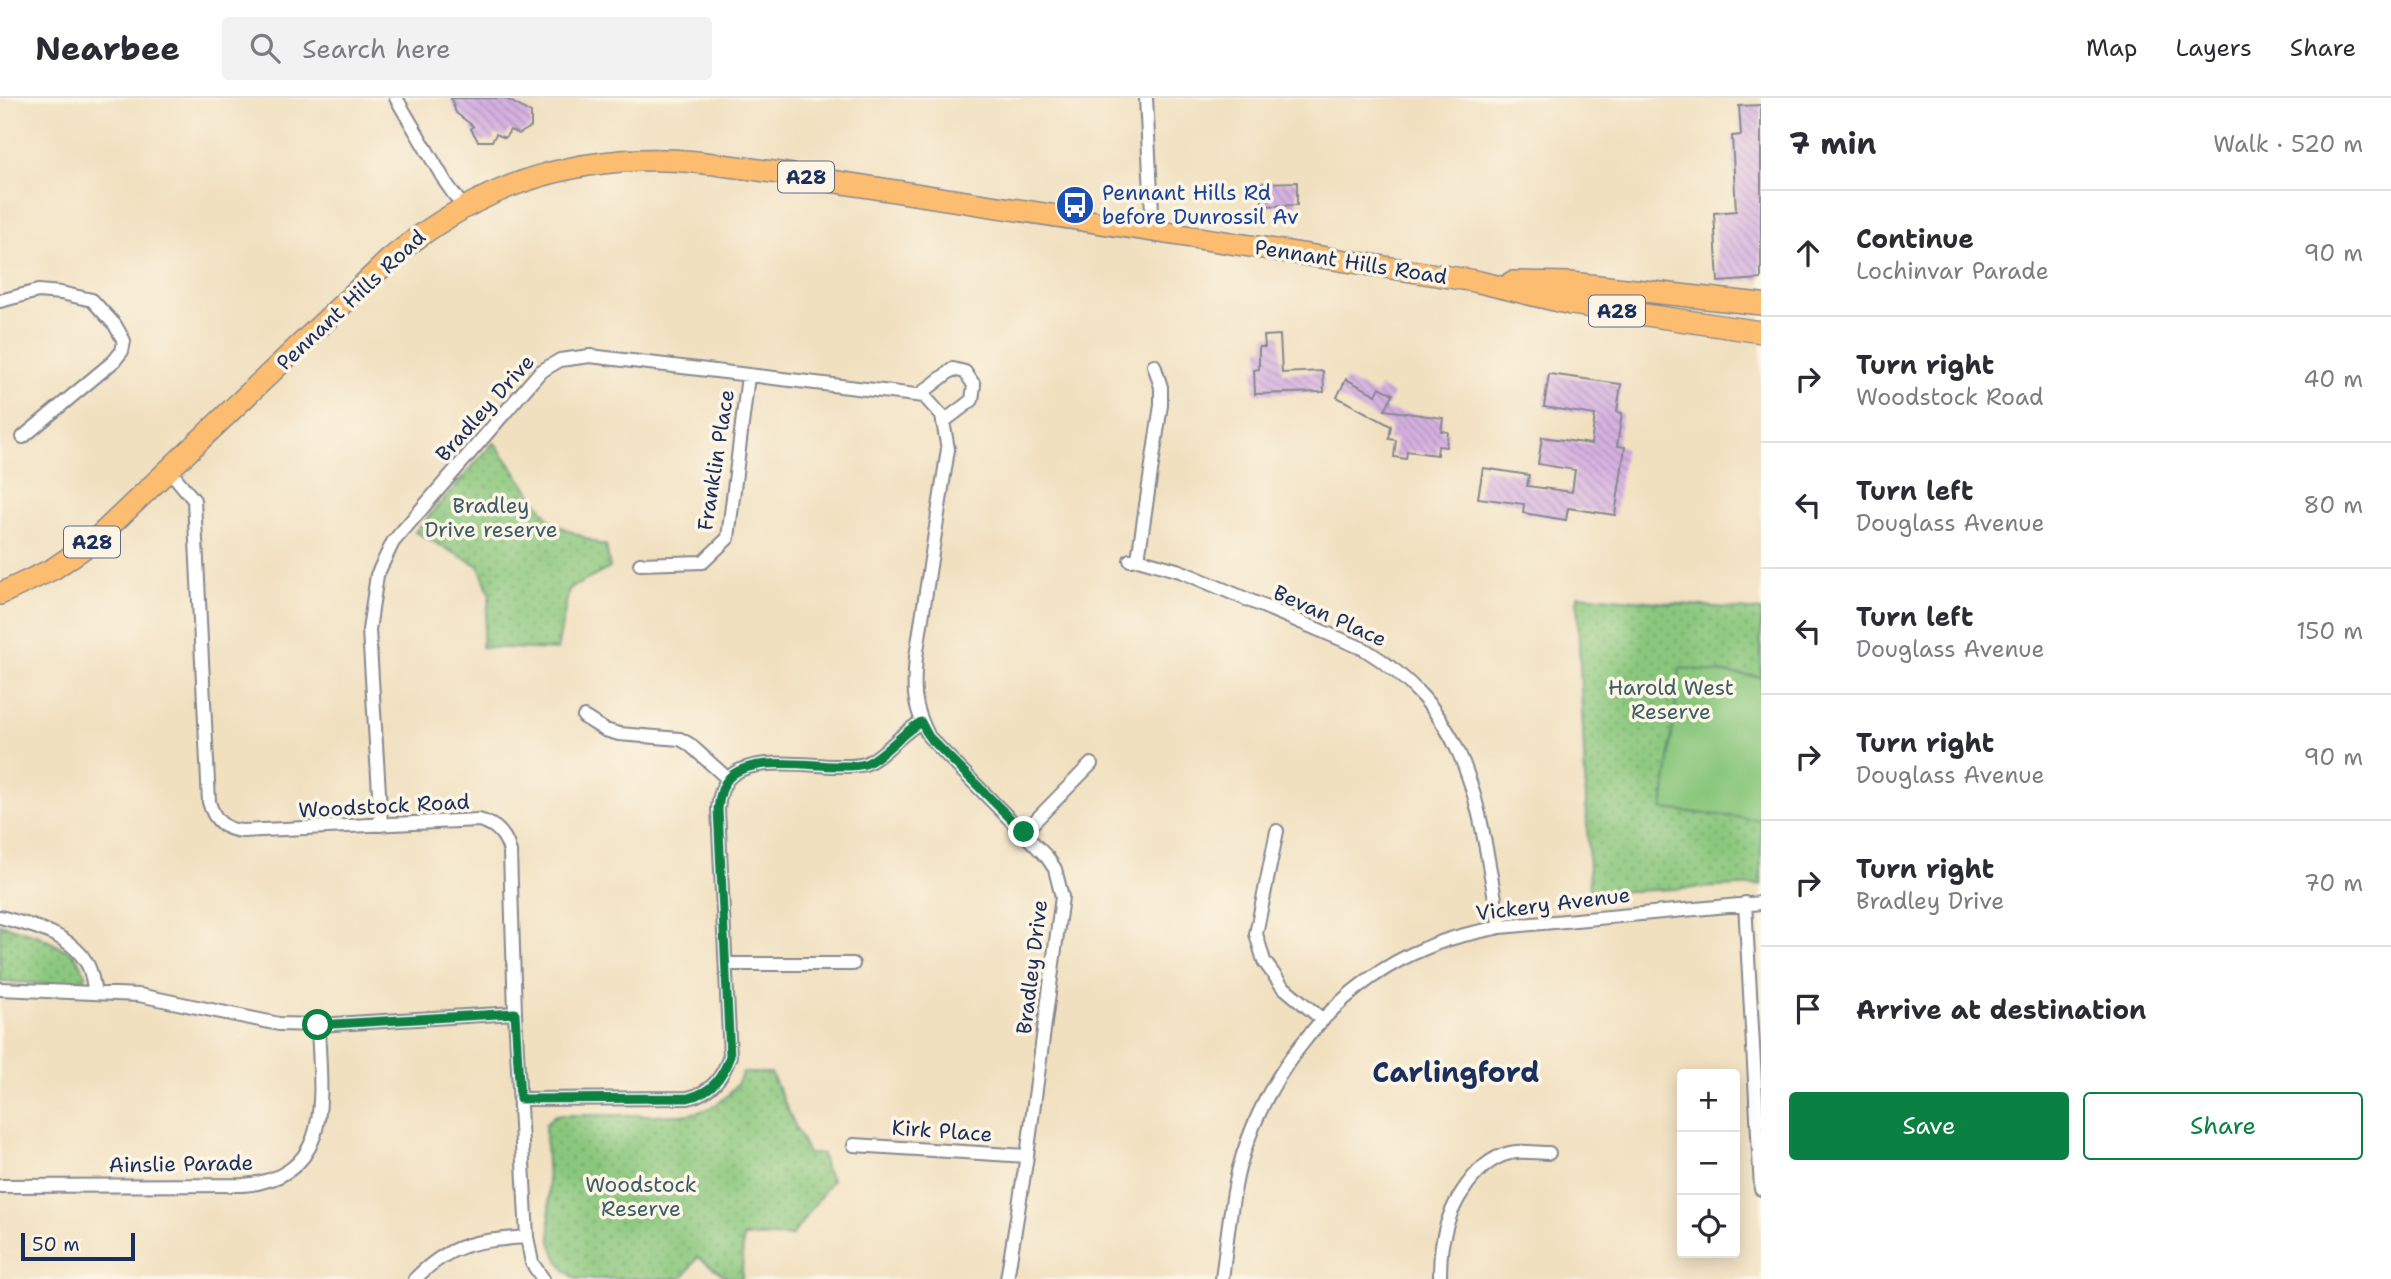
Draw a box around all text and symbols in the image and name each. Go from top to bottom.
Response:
search box [222,17,712,80]
text: Nearbee [35,26,180,71]
icon: search [246,29,284,67]
text: Search here [302,31,451,66]
text: Map [2086,32,2137,64]
text: Layers [2175,32,2252,64]
text: Share [2290,32,2356,64]
text: 7 min [1789,123,1876,164]
text: Walk · 520 m [2213,129,2363,159]
road number: A28 [778,162,834,192]
place label: Pennant Hills Rd before Dunrossil Av [1102,179,1299,231]
bus stop icon: Pennant Hills Rd before Dunrossil Av [1054,184,1096,226]
text: Continue [1856,221,1974,256]
street label: Pennant Hills Road [270,223,432,377]
street label: Pennant Hills Road [1253,233,1449,291]
icon: ahead [1789,234,1827,272]
text: 90 m [2303,238,2363,268]
text: Lochinvar Parade [1856,256,2049,286]
road number: A28 [1589,295,1645,326]
text: Turn right [1856,347,1994,382]
street label: Bradley Drive [429,348,541,468]
icon: right [1789,360,1827,398]
text: 40 m [2303,364,2363,394]
text: Woodstock Road [1856,382,2044,412]
street label: Franklin Place [691,388,741,532]
text: Turn left [1856,473,1973,508]
icon: left [1789,486,1827,524]
text: 80 m [2304,490,2363,520]
park label: Bradley Drive reserve [424,492,558,544]
text: Douglass Avenue [1856,508,2044,538]
road number: A28 [64,526,120,558]
street label: Bevan Place [1269,579,1391,653]
text: Turn left [1856,599,1973,634]
icon: left [1789,612,1827,650]
text: 150 m [2296,616,2363,646]
text: Douglass Avenue [1856,634,2044,664]
park label: Harold West Reserve [1608,674,1734,726]
text: Turn right [1856,725,1994,760]
icon: right [1789,738,1827,776]
text: 90 m [2303,742,2363,772]
text: Douglass Avenue [1856,760,2044,790]
street label: Woodstock Road [298,788,470,824]
route end [1008,816,1039,847]
text: Turn right [1856,851,1994,886]
icon: right [1789,864,1827,902]
text: 70 m [2304,868,2363,898]
street label: Vickery Avenue [1474,881,1632,927]
text: Bradley Drive [1856,886,2004,916]
street label: Bradley Drive [1010,898,1054,1036]
icon: arrive [1789,990,1827,1028]
text: Arrive at destination [1856,992,2146,1027]
route start [302,1009,333,1040]
district label: Carlingford [1372,1053,1540,1091]
map controls [1677,1069,1740,1258]
button: + [1677,1069,1740,1132]
button: Save [1789,1092,2069,1160]
button: Share [2083,1092,2363,1160]
street label: Kirk Place [891,1114,993,1148]
button: − [1677,1132,1740,1195]
street label: Ainslie Parade [108,1149,254,1179]
park label: Woodstock Reserve [585,1171,697,1223]
button: locate [1677,1195,1740,1258]
scale bar [21,1230,135,1262]
text: 50 m [32,1232,80,1257]

